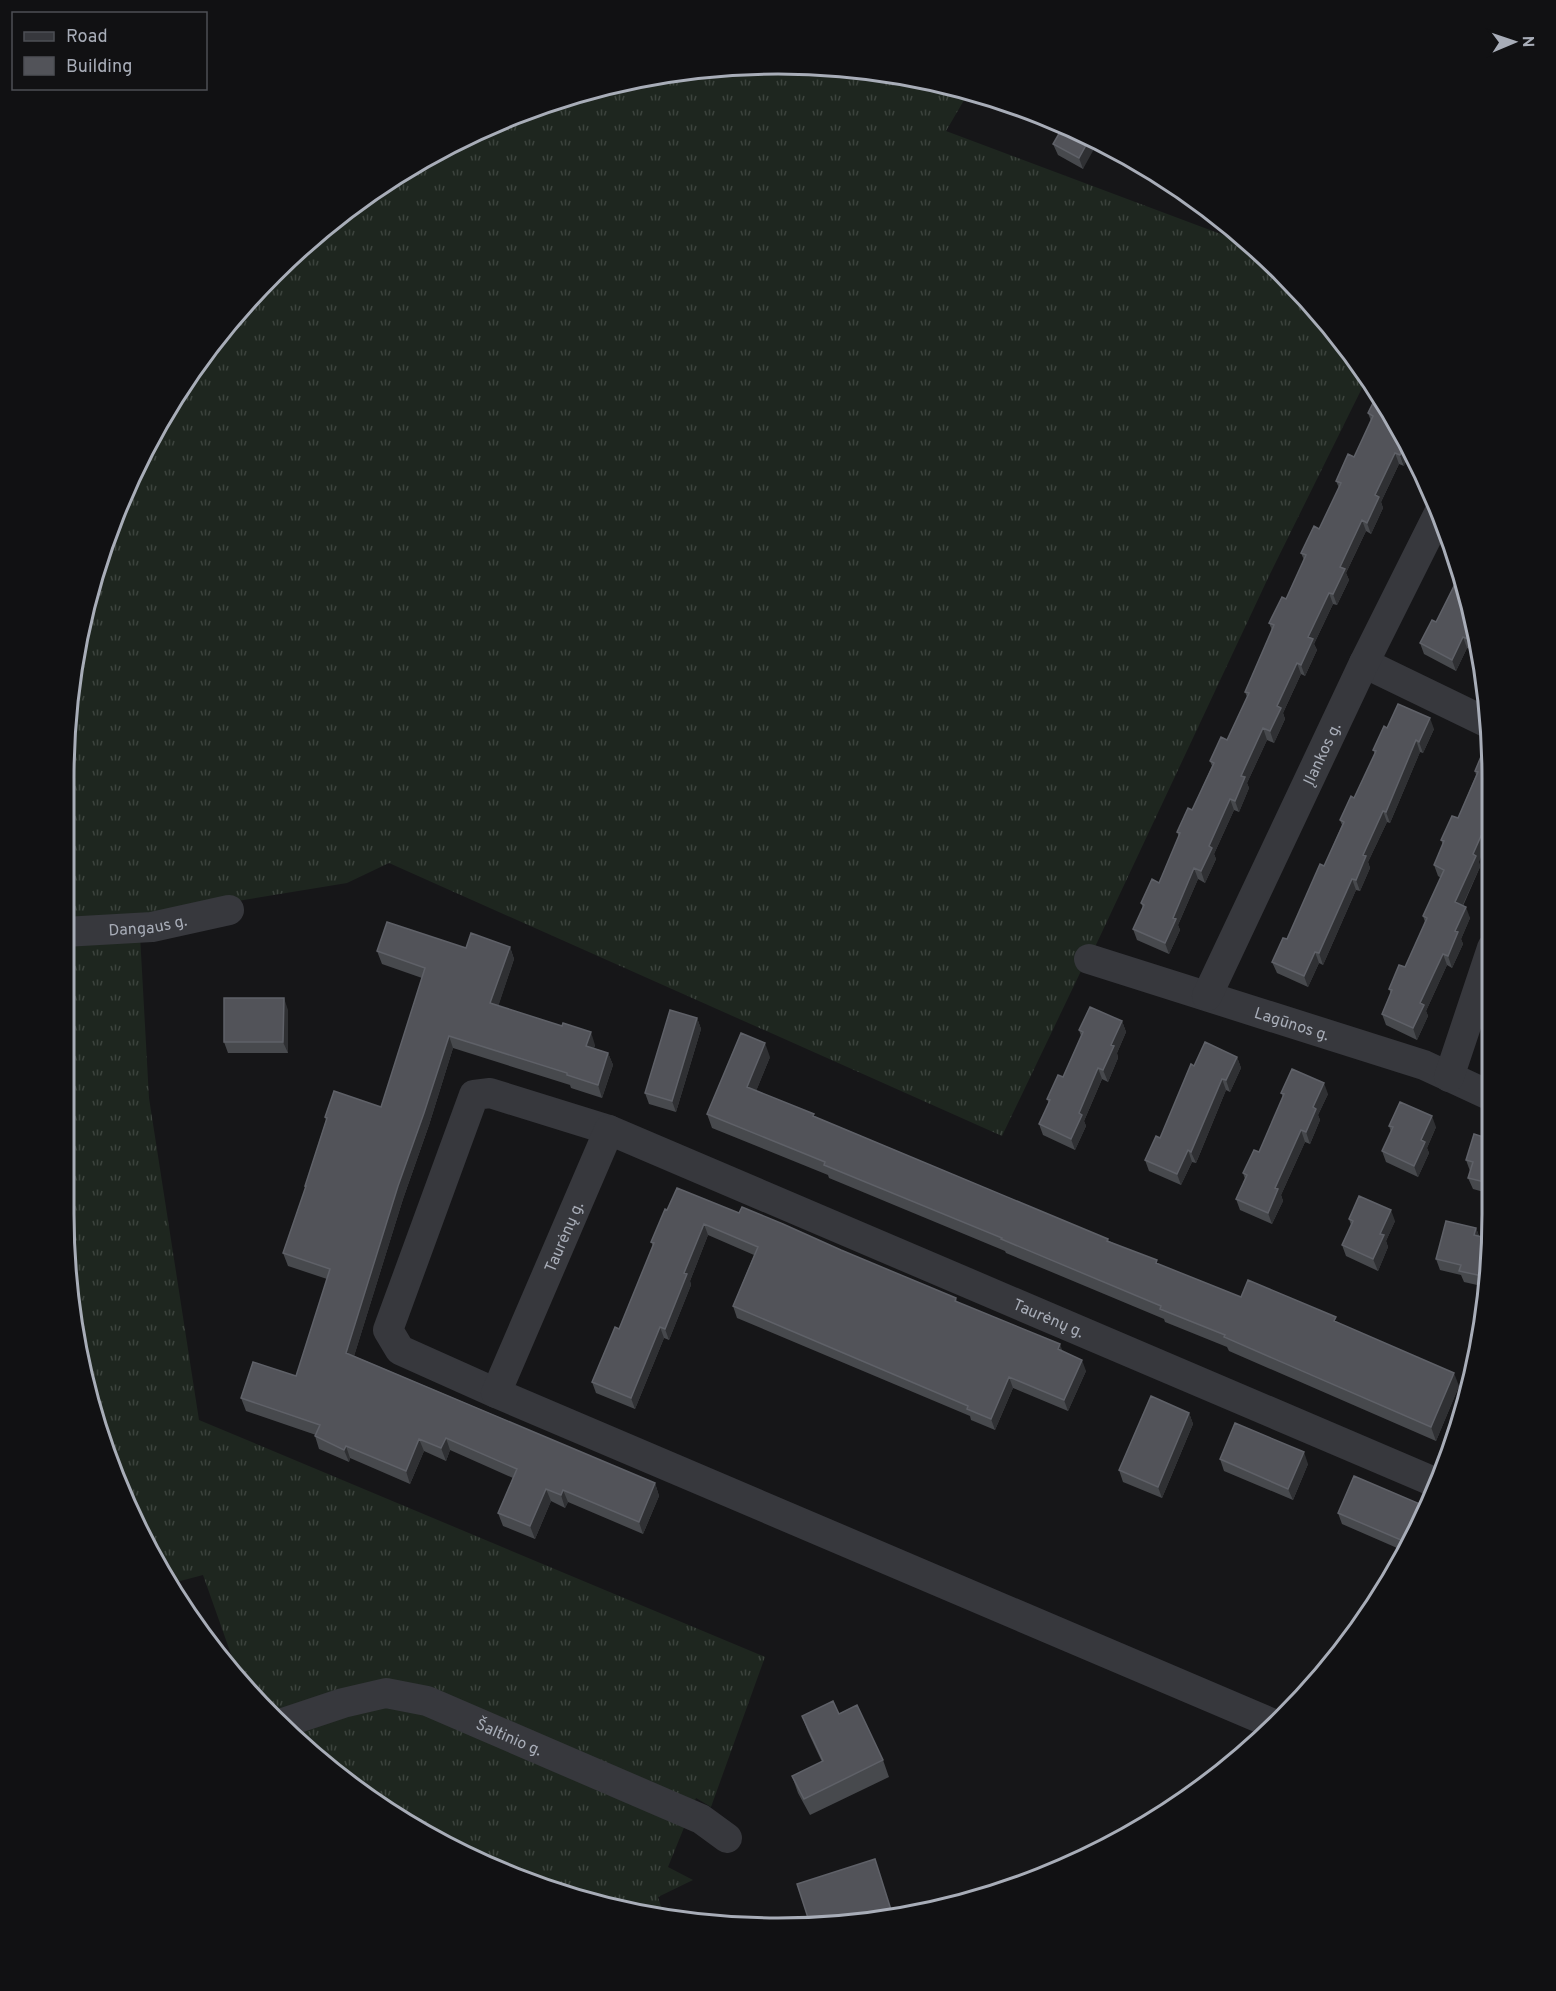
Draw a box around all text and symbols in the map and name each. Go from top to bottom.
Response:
legend [12,12,207,90]
north arrow [1484,12,1544,72]
text: Road [66,26,108,49]
text: N [1517,35,1537,48]
text: Building [66,56,132,79]
street label: Įlankos g. [1299,720,1346,790]
street label: Dangaus g. [108,912,189,941]
street label: Lagūnos g. [1251,1004,1332,1046]
street label: Taurėnų g. [541,1199,589,1276]
street label: Taurėnų g. [1009,1295,1086,1343]
street label: Šaltinio g. [472,1713,545,1761]

